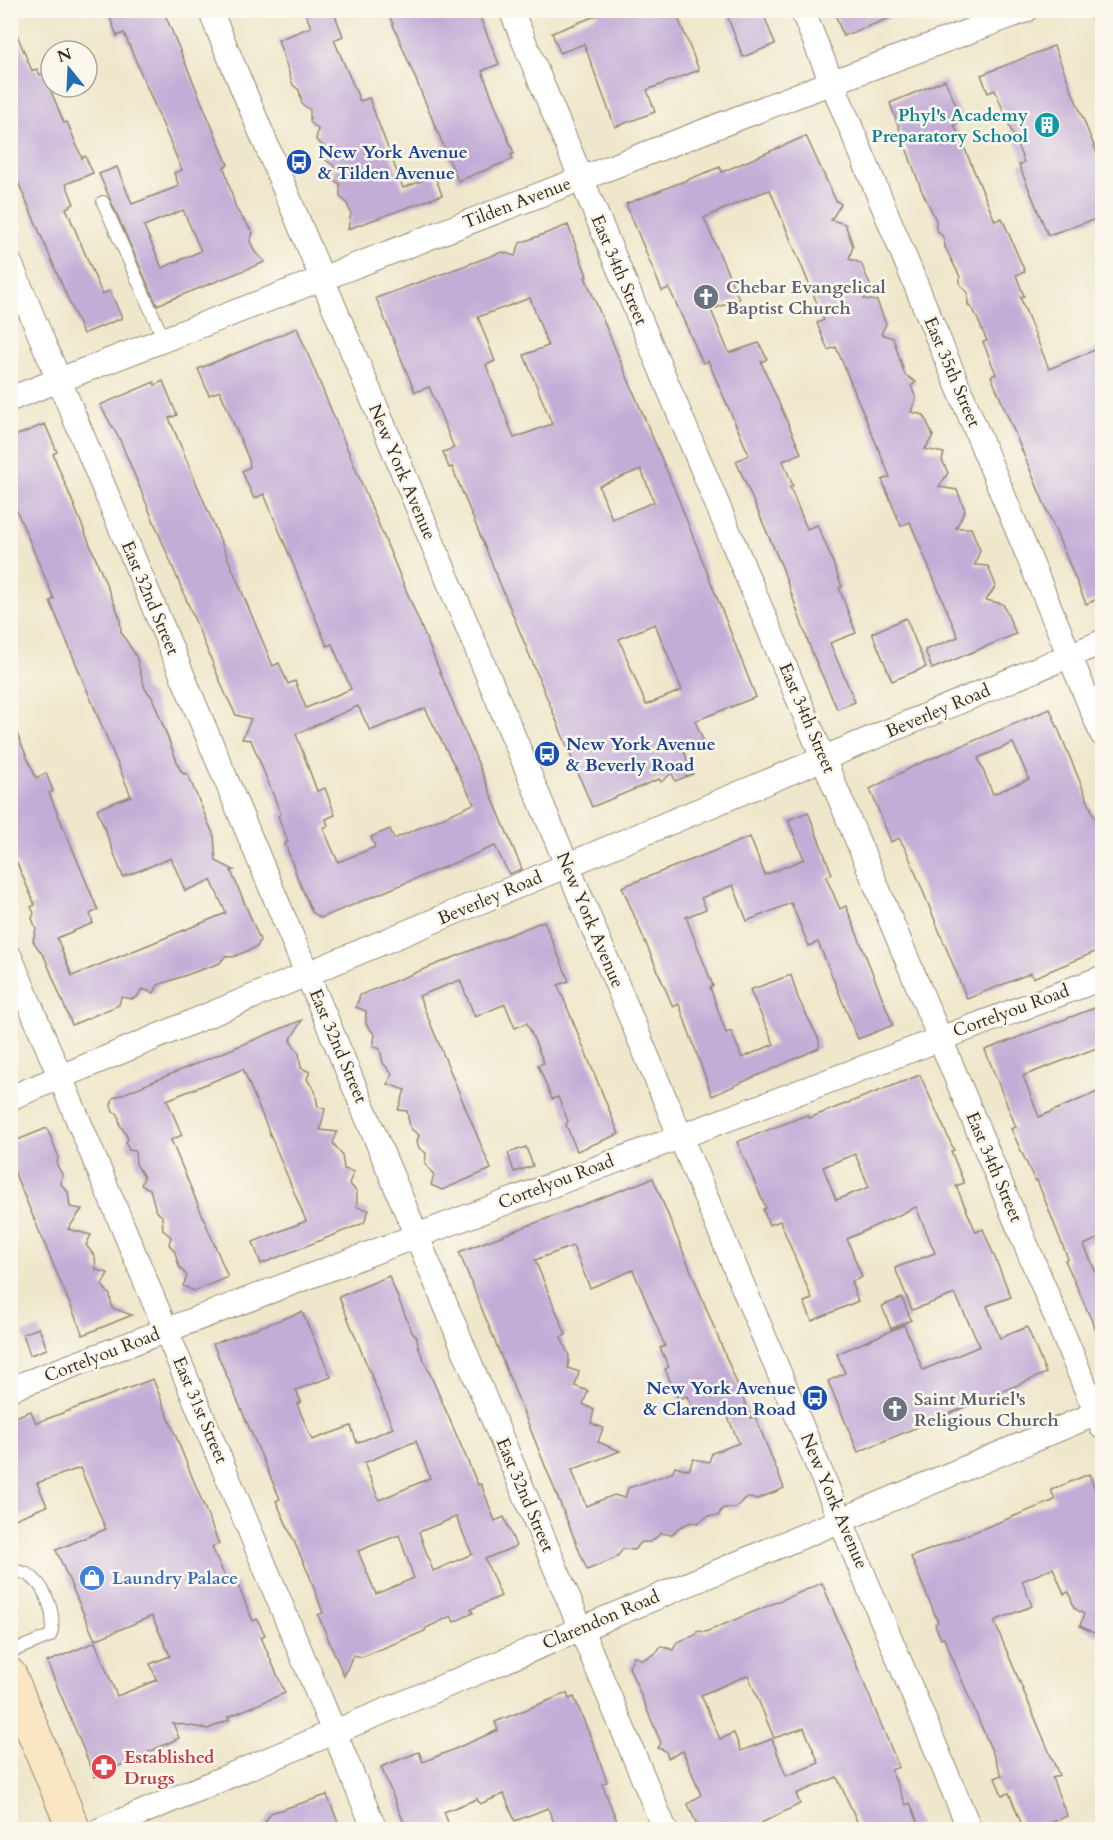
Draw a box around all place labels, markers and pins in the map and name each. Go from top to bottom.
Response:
place label: Phyl's Academy Preparatory School [871,103,1029,149]
building icon: Phyl's Academy Preparatory School [1032,110,1062,140]
place label: New York Avenue & Tilden Avenue [318,140,468,186]
bus stop icon: New York Avenue & Tilden Avenue [284,147,314,177]
place label: Chebar Evangelical Baptist Church [726,275,886,321]
church icon: Chebar Evangelical Baptist Church [691,282,721,312]
place label: New York Avenue & Beverly Road [566,732,716,778]
bus stop icon: New York Avenue & Beverly Road [532,739,562,769]
place label: New York Avenue & Clarendon Road [643,1376,797,1422]
bus stop icon: New York Avenue & Clarendon Road [800,1383,830,1413]
place label: Saint Muriel's Religious Church [914,1387,1059,1433]
church icon: Saint Muriel's Religious Church [880,1394,910,1424]
shop icon: Laundry Palace [77,1563,107,1593]
place label: Laundry Palace [112,1566,238,1591]
place label: Established Drugs [124,1745,215,1791]
pharmacy icon: Established Drugs [89,1752,119,1782]

